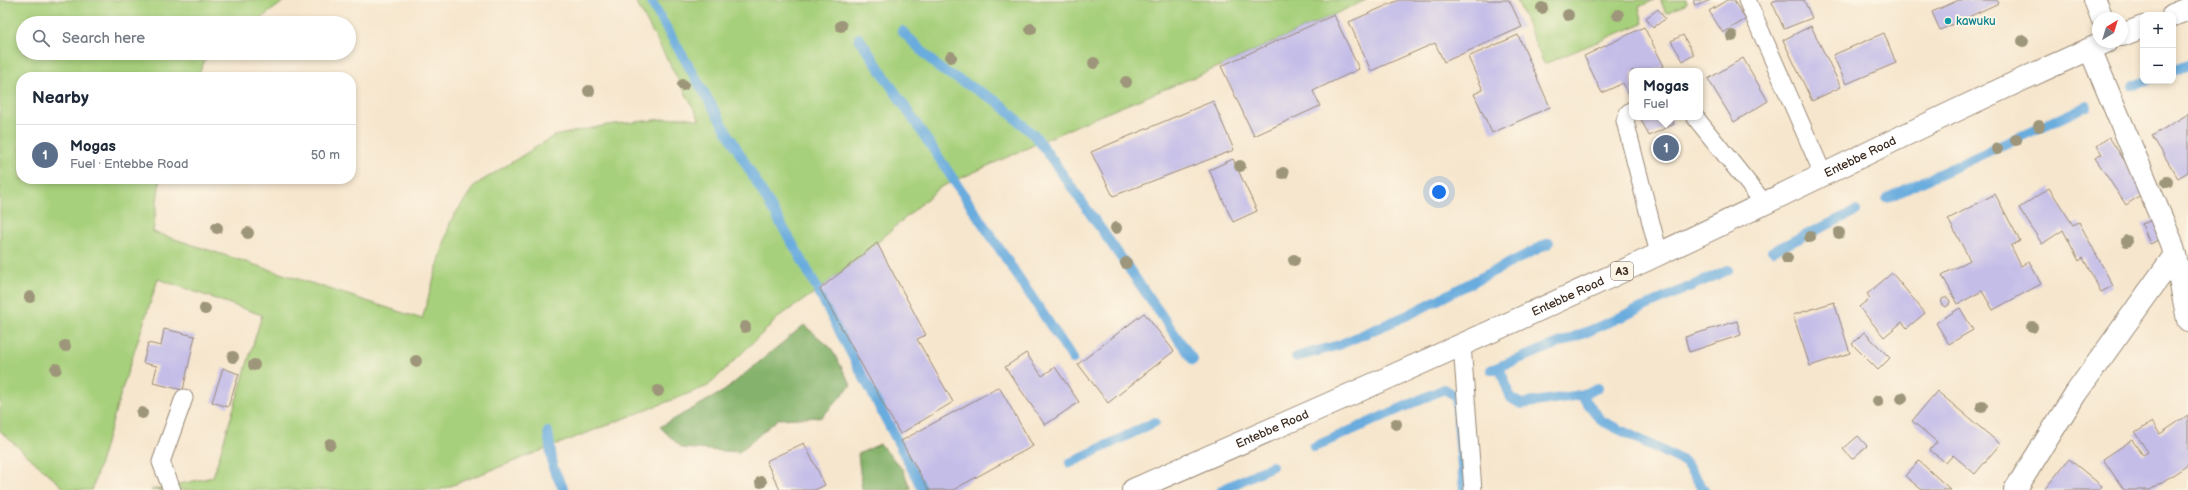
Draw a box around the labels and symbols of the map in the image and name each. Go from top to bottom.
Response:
north arrow [2092,12,2128,48]
place label: kawuku [1956,14,1996,29]
marker: kawuku [1943,16,1953,26]
pin: 1 [1653,133,1679,163]
street label: Entebbe Road [1822,133,1899,181]
your location [1429,182,1449,202]
road number: A3 [1611,262,1633,280]
street label: Entebbe Road [1529,273,1607,320]
street label: Entebbe Road [1233,406,1311,452]

